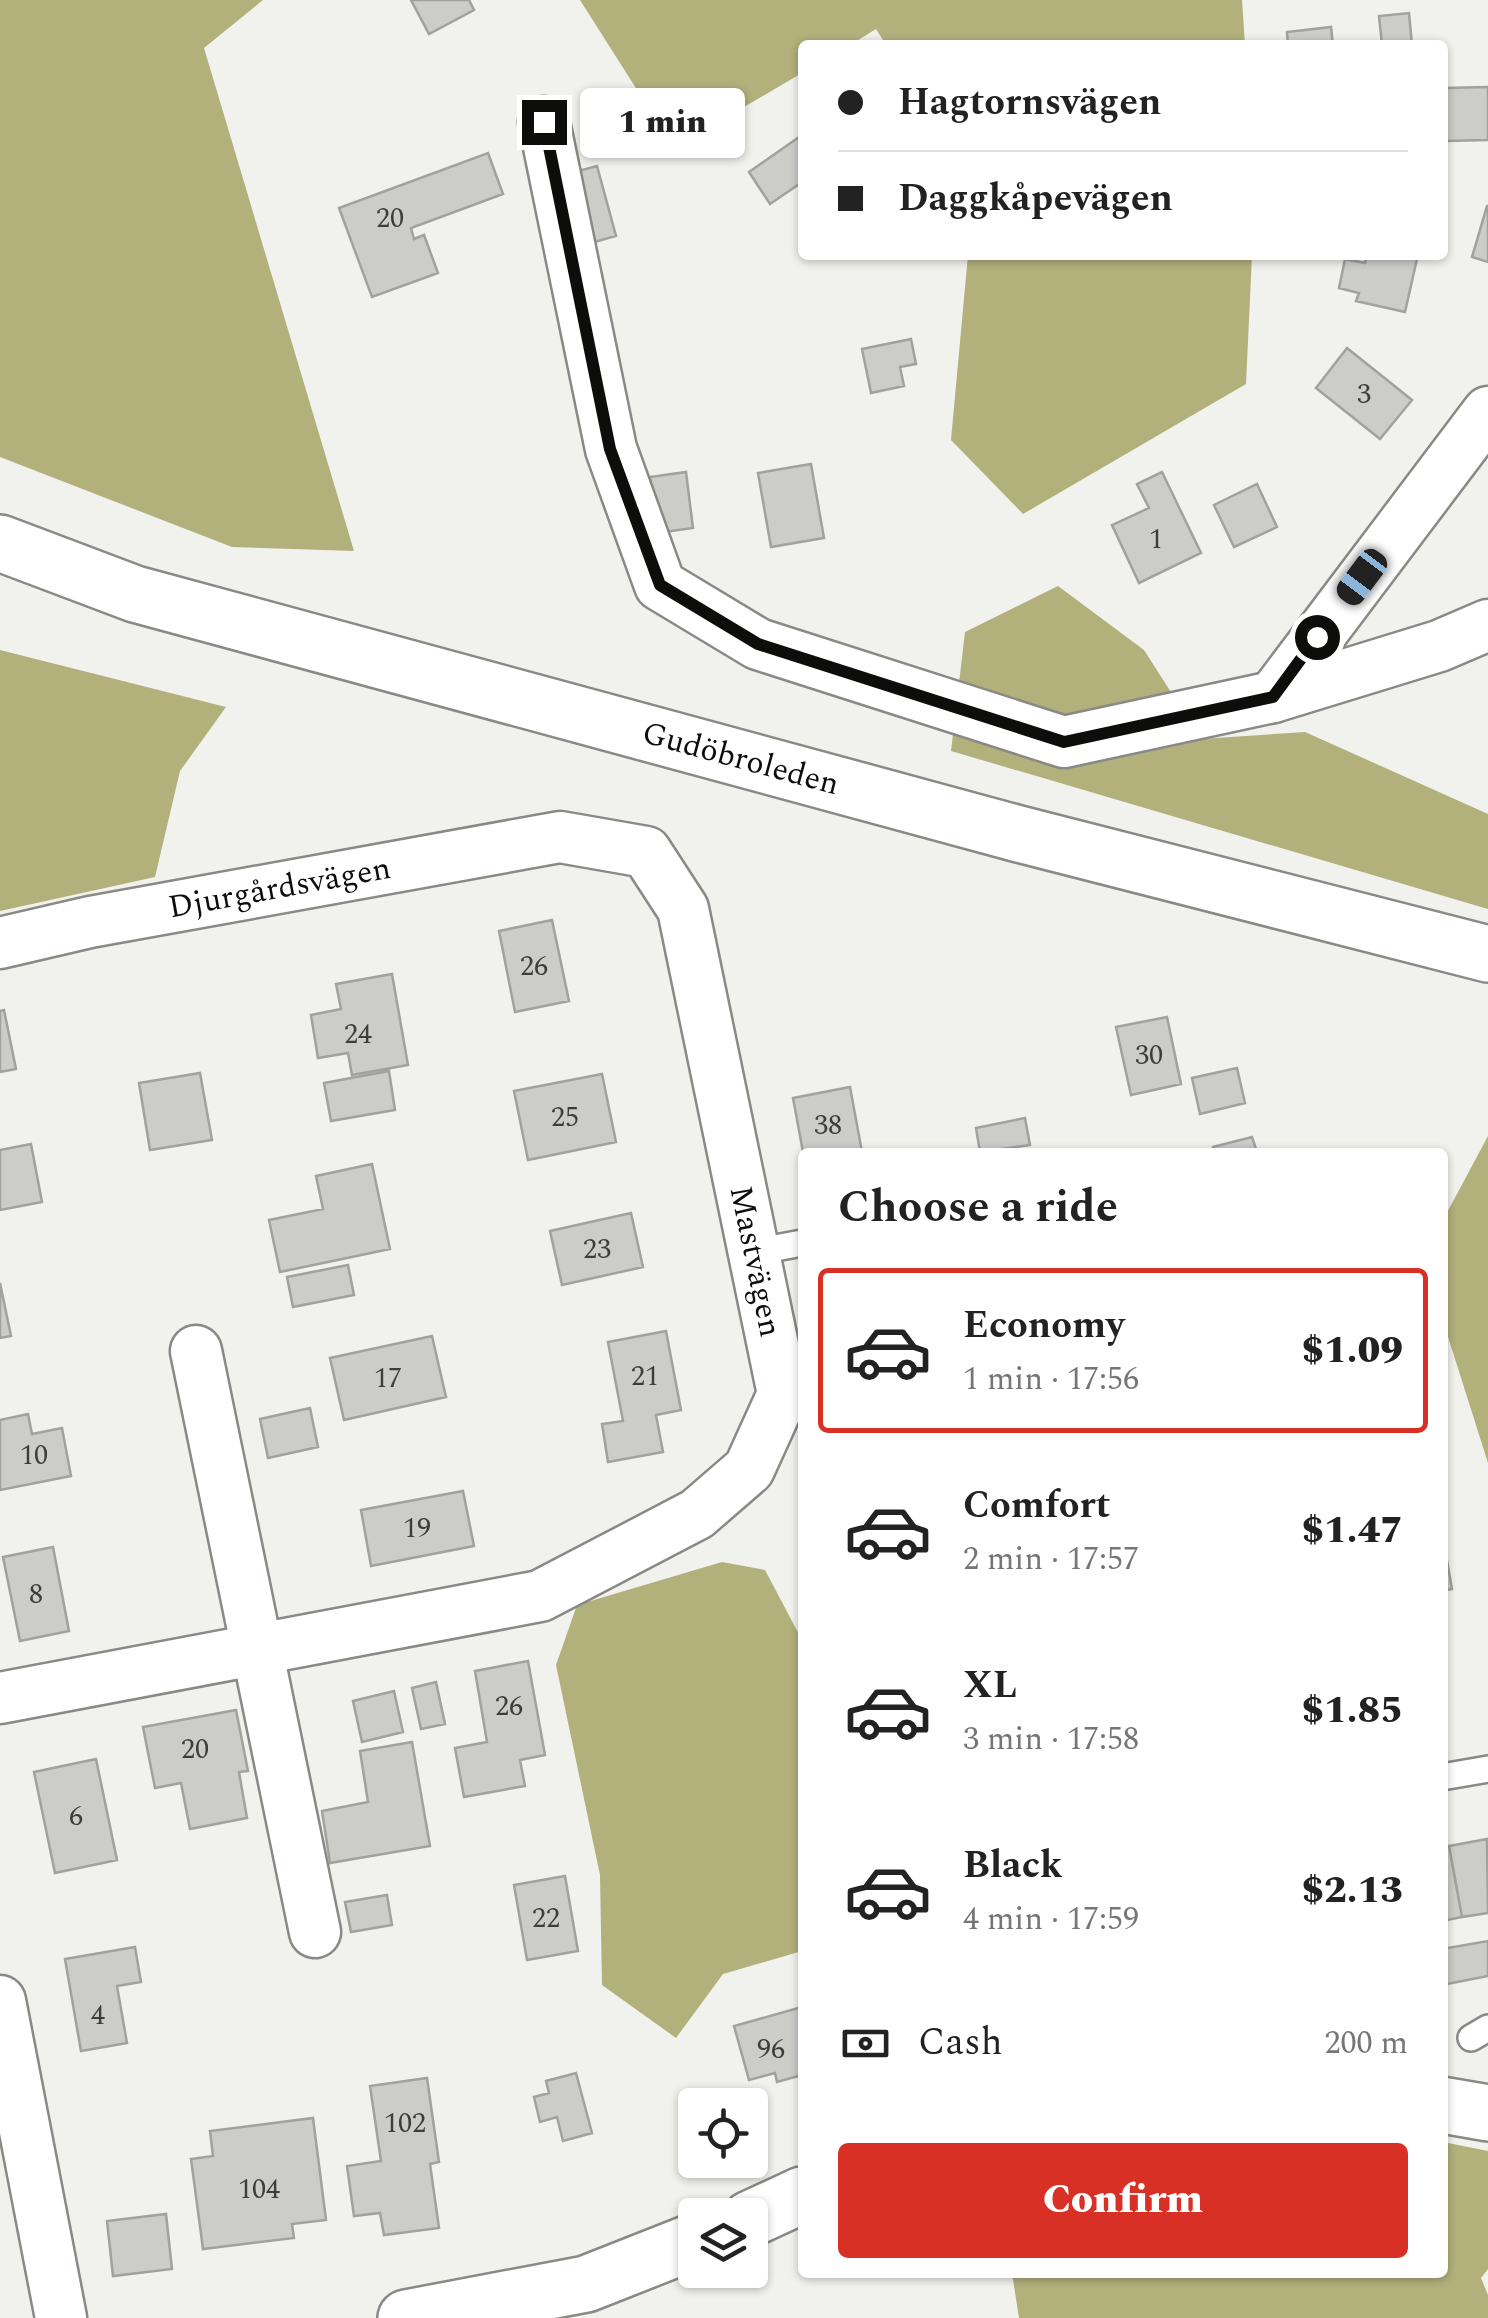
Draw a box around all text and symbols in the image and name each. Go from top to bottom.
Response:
text: Hagtornsvägen [898,74,1162,132]
callout: 1 min [579,87,744,157]
text: 1 min [618,98,707,147]
route end [522,100,567,145]
text: Daggkåpevägen [898,170,1173,228]
house number: 20 [376,197,404,240]
house number: 3 [1357,373,1371,416]
house number: 1 [1149,518,1163,561]
car [1332,544,1392,610]
route start [1295,615,1340,660]
street label: Gudöbroleden [637,708,845,809]
street label: Djurgårdsvägen [164,844,395,932]
house number: 26 [520,945,548,988]
house number: 24 [344,1013,372,1056]
house number: 30 [1135,1034,1163,1077]
house number: 25 [551,1096,579,1139]
house number: 38 [814,1104,842,1147]
text: Choose a ride [838,1173,1118,1242]
street label: Mastvägen [716,1181,795,1341]
house number: 23 [583,1228,611,1271]
text: Economy [963,1297,1124,1355]
icon: car [843,1306,933,1396]
text: $1.09 [1301,1322,1403,1380]
house number: 21 [631,1355,659,1398]
text: 1 min · 17:56 [963,1355,1139,1404]
house number: 17 [374,1357,402,1400]
house number: 10 [20,1434,48,1477]
text: Comfort [963,1477,1110,1535]
icon: car [843,1486,933,1576]
text: $1.47 [1301,1502,1403,1560]
house number: 19 [403,1507,431,1550]
text: 2 min · 17:57 [963,1535,1139,1584]
house number: 8 [29,1573,43,1616]
text: XL [963,1657,1017,1715]
icon: car [843,1666,933,1756]
text: $1.85 [1301,1682,1403,1740]
house number: 26 [495,1685,523,1728]
text: 3 min · 17:58 [963,1715,1139,1764]
house number: 20 [181,1728,209,1771]
house number: 6 [69,1795,83,1838]
text: Black [963,1837,1063,1895]
icon: car [843,1846,933,1936]
text: $2.13 [1301,1862,1403,1920]
text: 4 min · 17:59 [963,1895,1139,1944]
house number: 22 [532,1897,560,1940]
house number: 4 [91,1994,105,2037]
text: Cash [918,2014,1003,2072]
icon: cash [838,2016,893,2071]
text: 200 m [1324,2019,1408,2068]
house number: 96 [757,2028,785,2071]
map controls [678,2088,768,2288]
button: locate [678,2088,768,2178]
house number: 102 [384,2102,426,2145]
button: Confirm [838,2143,1408,2258]
house number: 104 [238,2168,280,2211]
button: layers [678,2198,768,2288]

